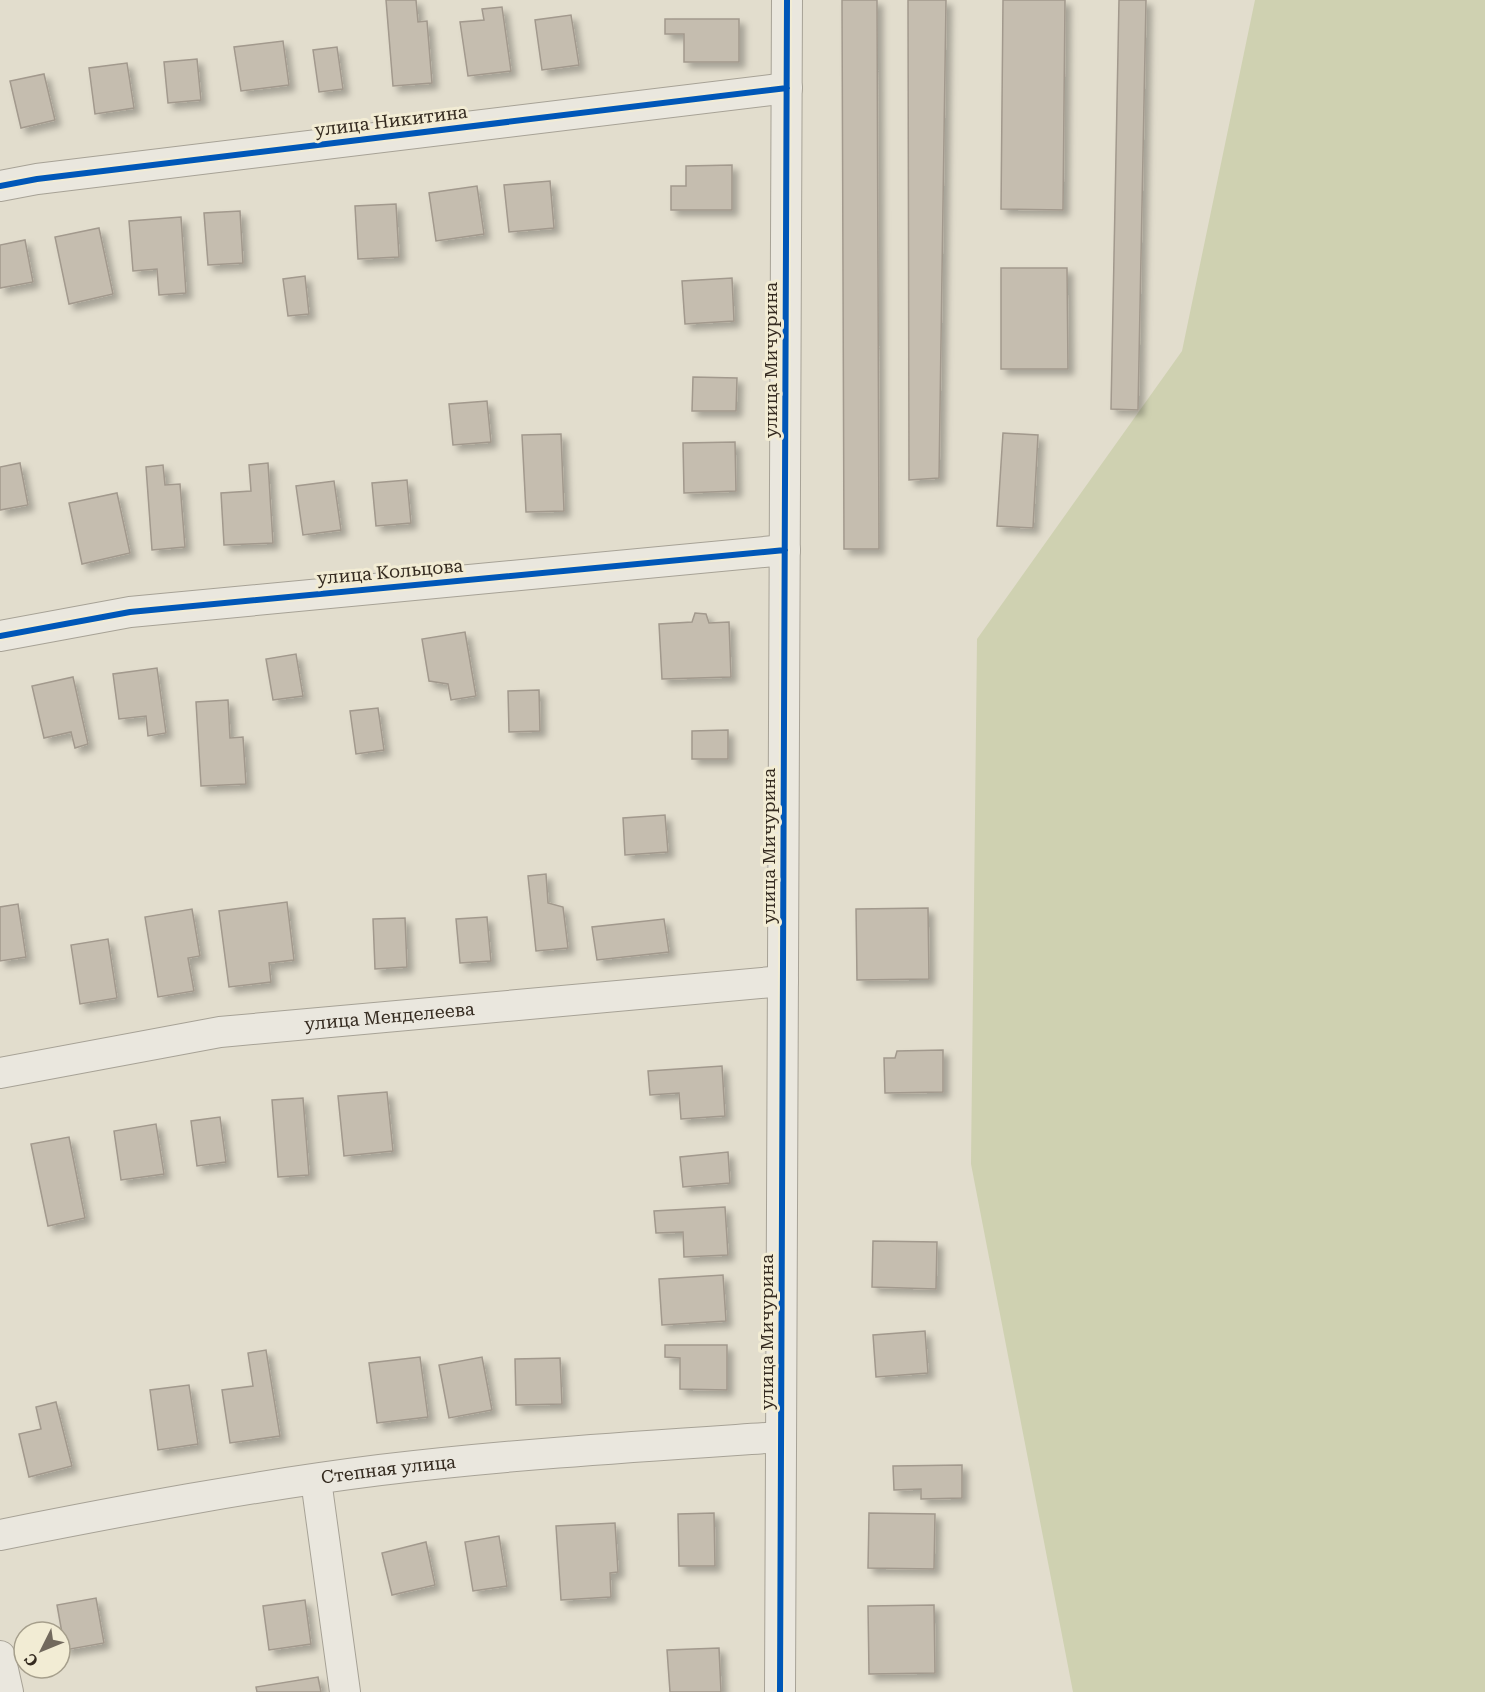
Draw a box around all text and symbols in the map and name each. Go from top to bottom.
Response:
street label: улица Никитина [313,101,469,140]
street label: улица Мичурина [760,282,781,438]
street label: улица Кольцова [316,555,464,588]
street label: улица Мичурина [758,768,779,924]
street label: улица Менделеева [304,998,476,1034]
street label: улица Мичурина [756,1254,777,1410]
street label: Степная улица [320,1451,457,1488]
north arrow [12,1620,72,1680]
text: С [21,1649,42,1670]

